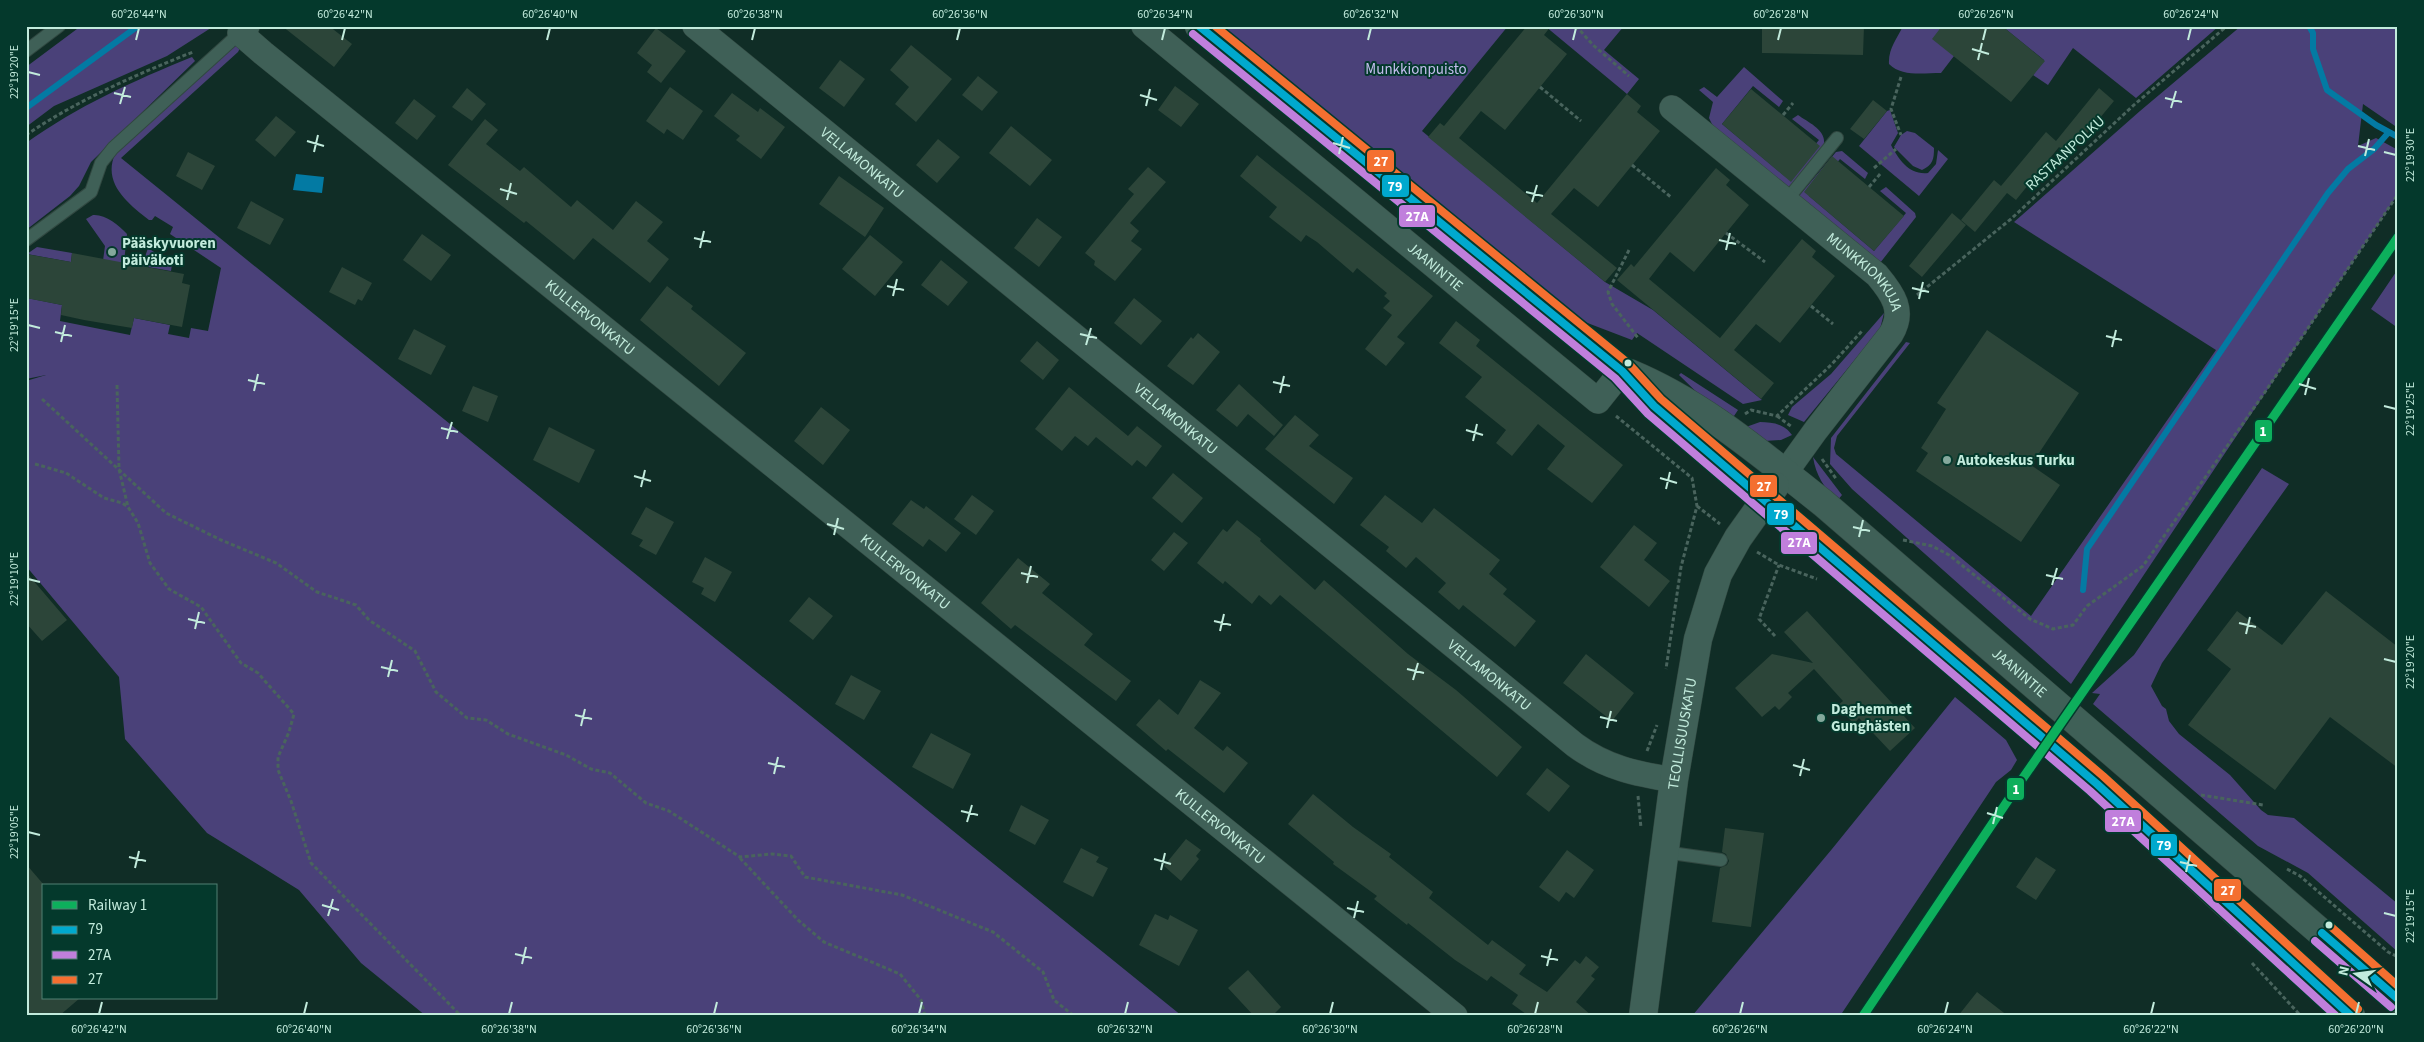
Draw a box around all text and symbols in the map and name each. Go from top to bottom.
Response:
text: 60°26'44"N [111,6,167,23]
text: 60°26'42"N [317,6,373,23]
text: 60°26'40"N [522,6,578,23]
text: 60°26'38"N [727,6,783,23]
text: 60°26'36"N [932,6,988,23]
text: 60°26'34"N [1137,6,1193,23]
text: 60°26'32"N [1343,6,1399,23]
text: 60°26'30"N [1548,6,1604,23]
text: 60°26'28"N [1753,6,1809,23]
text: 60°26'26"N [1958,6,2014,23]
text: 60°26'24"N [2163,6,2219,23]
text: 22°19'20"E [6,45,23,99]
park label: Munkkionpuisto [1365,59,1467,80]
street label: RASTAANPOLKU [2021,111,2110,196]
street label: VELLAMONKATU [816,122,908,204]
text: 22°19'30"E [2402,128,2419,182]
line badge: 27 [1366,149,1395,173]
text: 27 [1374,152,1388,172]
line badge: 79 [1381,174,1410,198]
text: 79 [1388,177,1402,197]
line badge: 27A [1398,204,1436,228]
text: 27A [1406,207,1429,227]
street label: MUNKKIONKUJA [1822,228,1907,314]
place label: Pääskyvuoren päiväkoti [122,233,216,271]
street label: JAANINTIE [1403,238,1468,297]
marker: Pääskyvuoren päiväkoti [106,246,118,258]
street label: KULLERVONKATU [540,275,639,361]
text: 22°19'15"E [6,298,23,352]
unlabelled marker [1623,358,1633,368]
street label: VELLAMONKATU [1129,379,1222,460]
text: 22°19'25"E [2402,382,2419,436]
line badge: 1 [2254,419,2273,443]
text: 1 [2259,422,2267,442]
place label: Autokeskus Turku [1956,450,2075,471]
marker: Autokeskus Turku [1941,454,1953,466]
line badge: 27 [1749,474,1778,498]
text: 27 [1757,477,1771,497]
line badge: 79 [1766,502,1795,526]
text: 79 [1774,505,1788,525]
street label: KULLERVONKATU [855,529,954,615]
line badge: 27A [1780,531,1818,555]
text: 27A [1788,533,1811,553]
text: 22°19'10"E [6,552,23,606]
street label: VELLAMONKATU [1443,635,1536,716]
text: 22°19'20"E [2402,635,2419,689]
street label: JAANINTIE [1987,643,2051,703]
street label: TEOLLISUUSKATU [1663,676,1702,791]
place label: Daghemmet Gunghästen [1831,699,1912,737]
marker: Daghemmet Gunghästen [1815,712,1827,724]
line badge: 1 [2006,777,2025,801]
text: 1 [2012,780,2020,800]
street label: KULLERVONKATU [1170,784,1269,870]
text: 22°19'05"E [6,805,23,859]
line badge: 27A [2104,809,2142,833]
text: 27A [2112,812,2135,832]
line badge: 79 [2150,833,2178,857]
text: 79 [2157,836,2171,856]
line badge: 27 [2213,878,2242,902]
text: 27 [2221,881,2235,901]
legend [42,884,218,1000]
text: 22°19'15"E [2402,889,2419,943]
text: Railway 1 [88,895,147,916]
text: 79 [88,919,103,940]
unlabelled marker [2324,920,2334,930]
text: 27A [88,945,112,966]
north arrow [2332,950,2382,1000]
text: N [2334,964,2355,978]
text: 27 [88,969,103,990]
text: 60°26'42"N [71,1021,127,1038]
text: 60°26'40"N [276,1021,332,1038]
text: 60°26'38"N [481,1021,537,1038]
text: 60°26'36"N [686,1021,742,1038]
text: 60°26'34"N [891,1021,947,1038]
text: 60°26'32"N [1097,1021,1153,1038]
text: 60°26'30"N [1302,1021,1358,1038]
text: 60°26'28"N [1507,1021,1563,1038]
text: 60°26'26"N [1712,1021,1768,1038]
text: 60°26'24"N [1917,1021,1973,1038]
text: 60°26'22"N [2123,1021,2179,1038]
text: 60°26'20"N [2328,1021,2384,1038]

